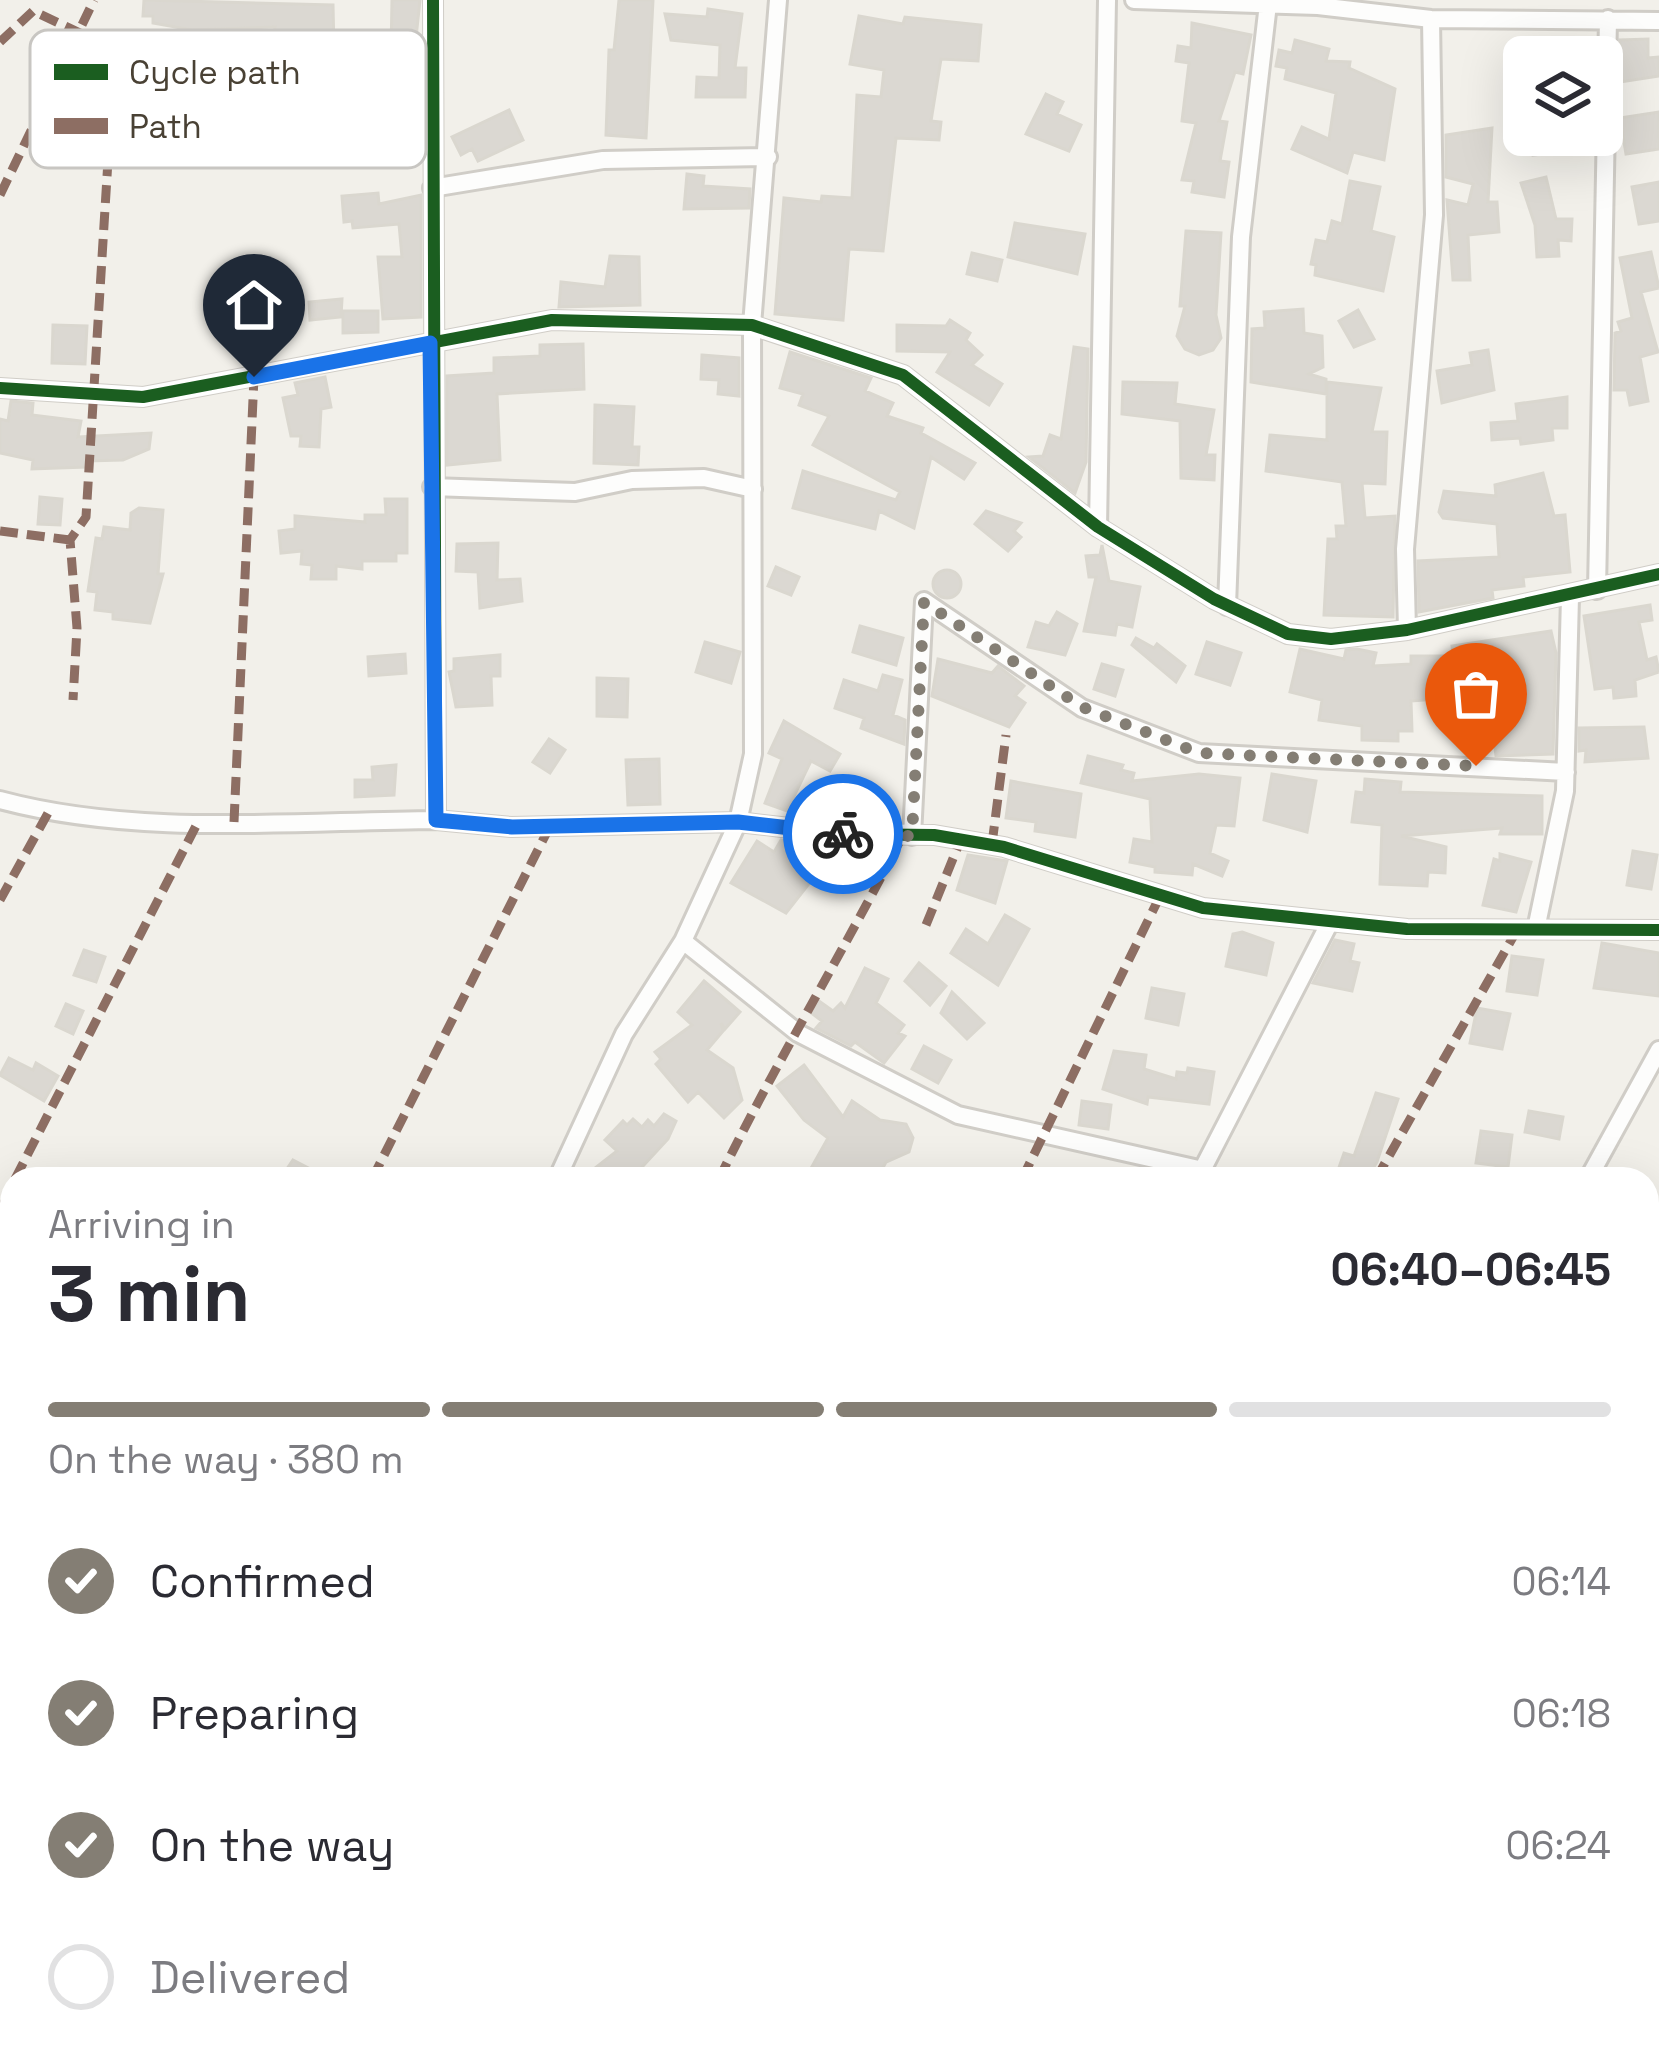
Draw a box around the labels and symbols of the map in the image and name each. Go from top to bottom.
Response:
legend [30,30,426,168]
text: Cycle path [129,52,301,94]
text: Path [129,106,202,148]
pin [203,254,305,377]
pin [1425,643,1527,766]
courier [783,774,903,894]

